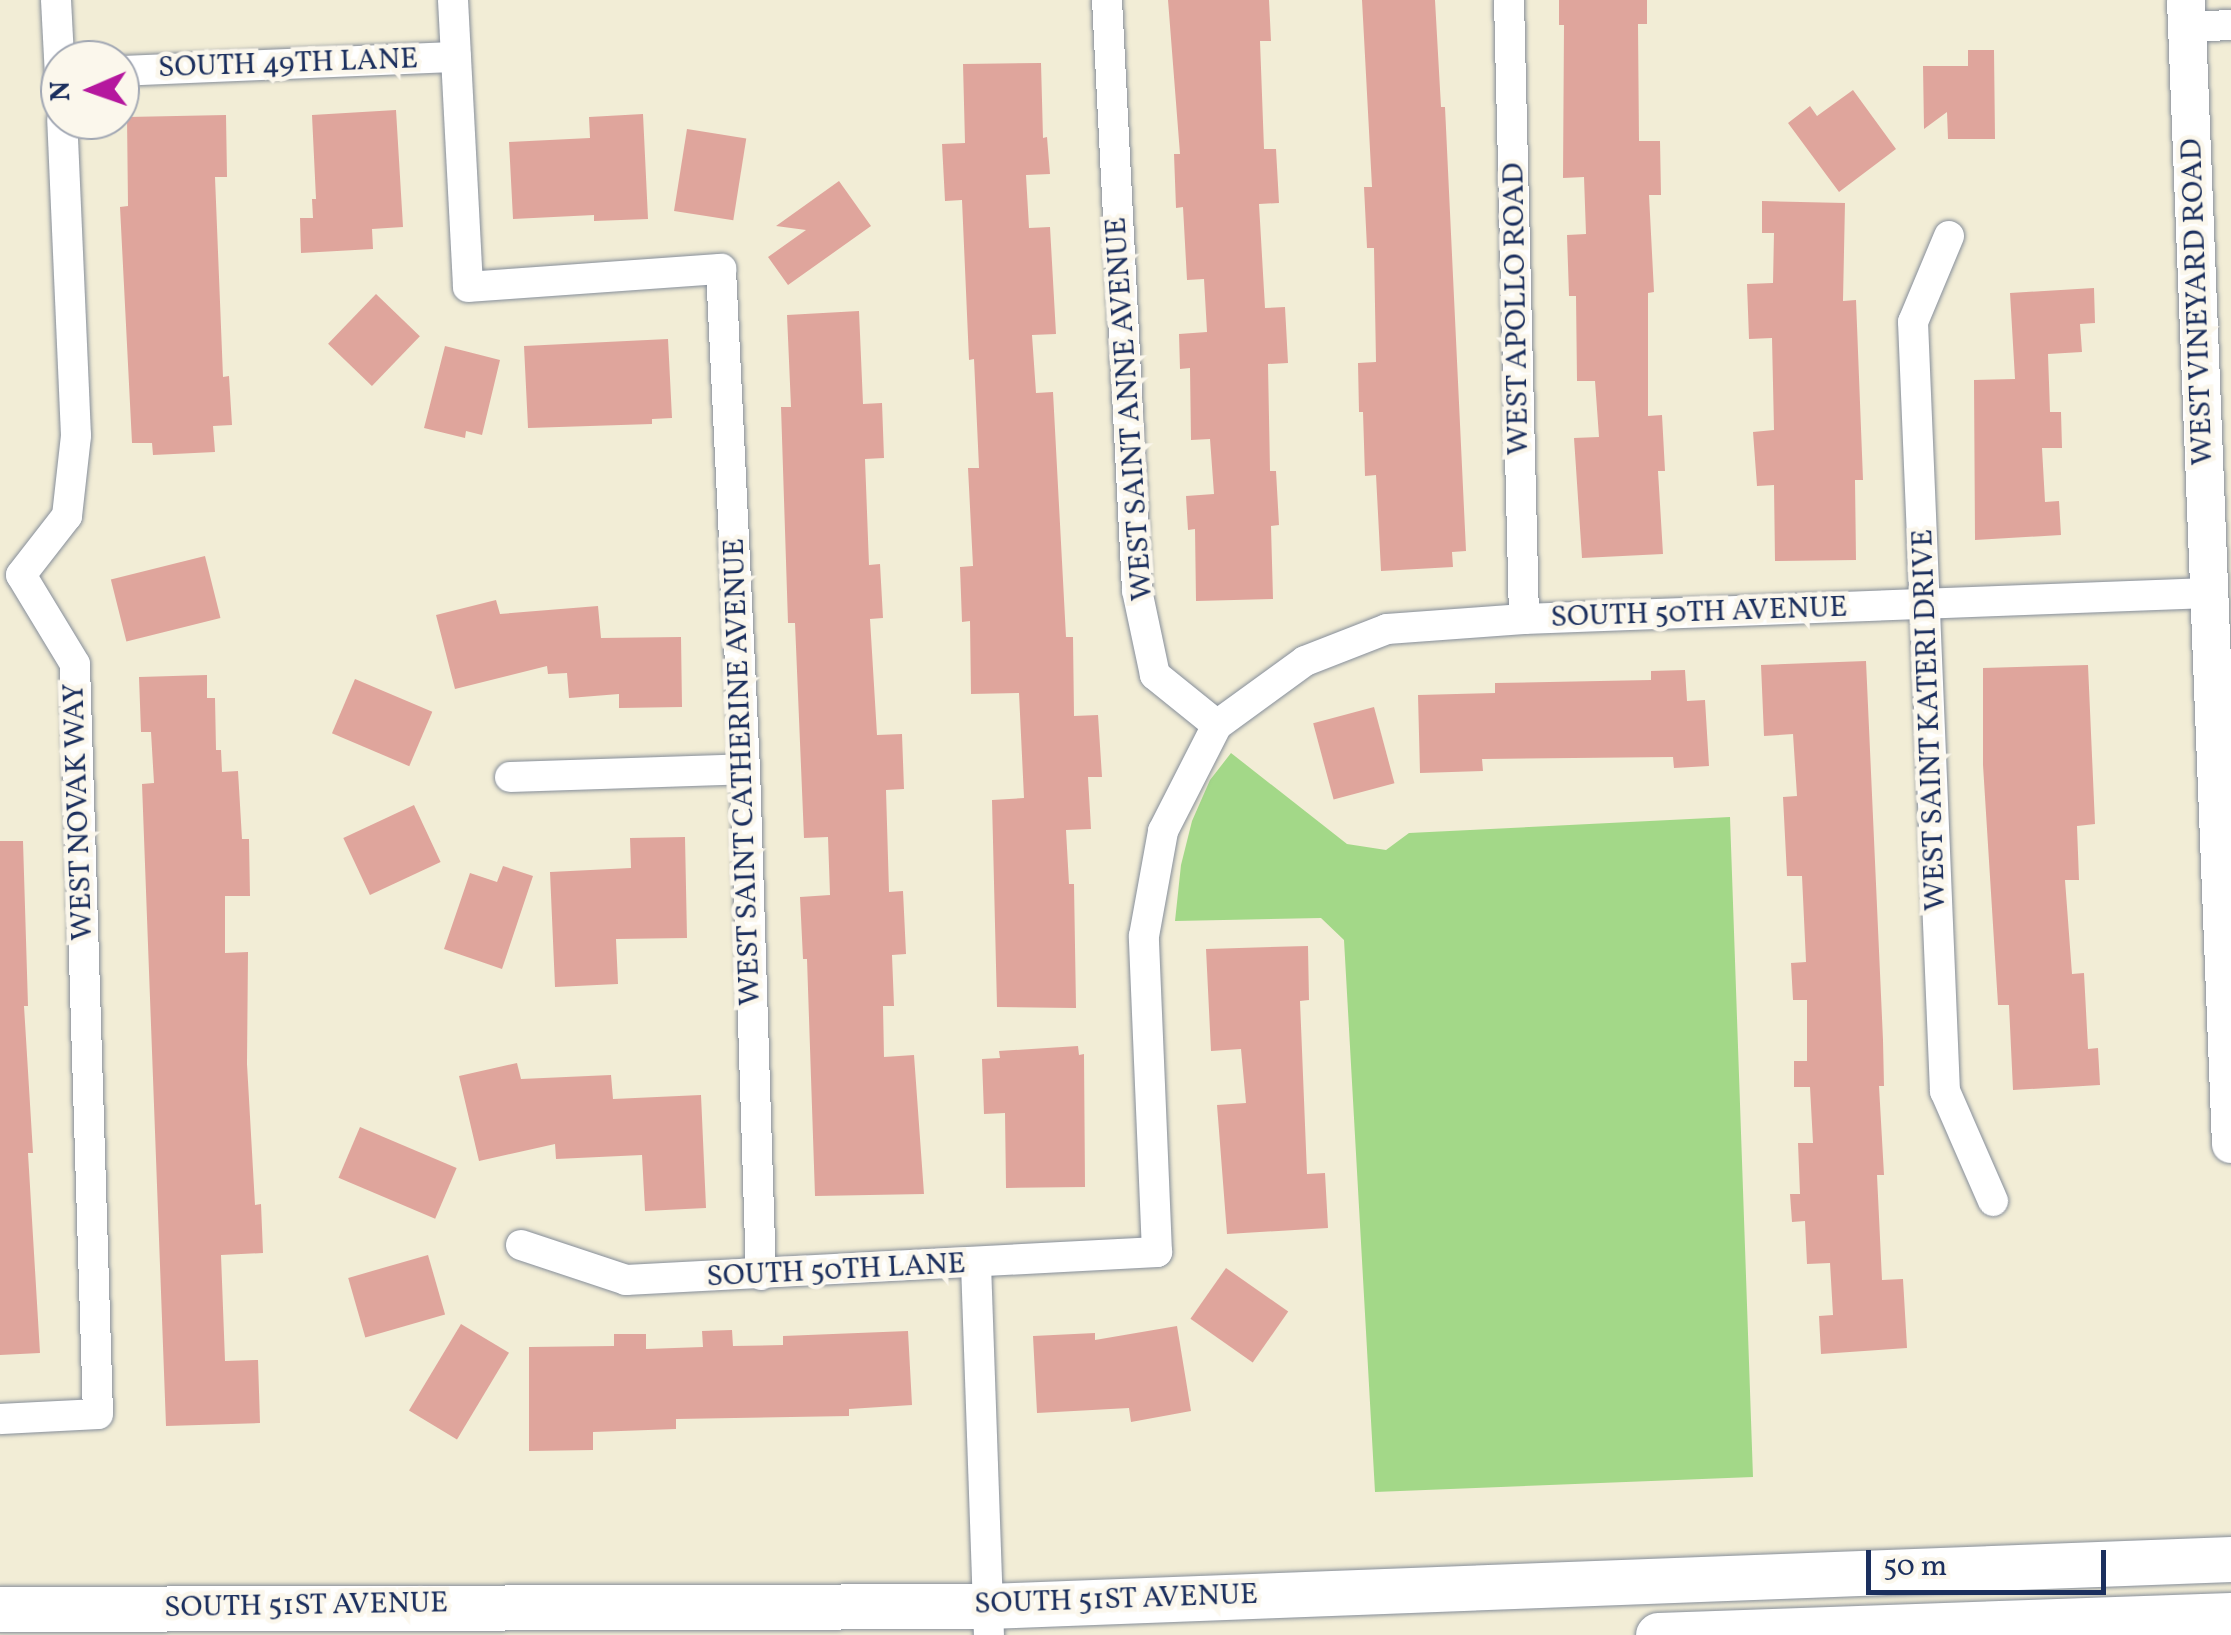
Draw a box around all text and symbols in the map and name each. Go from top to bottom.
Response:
north arrow [40,40,140,140]
street label: SOUTH 49TH LANE [157,41,419,87]
text: N [42,80,81,102]
street label: WEST VINEYARD ROAD [2174,137,2222,467]
street label: WEST APOLLO ROAD [1496,162,1538,456]
street label: WEST SAINT ANNE AVENUE [1099,215,1161,603]
street label: WEST SAINT KATERI DRIVE [1905,527,1955,913]
street label: WEST SAINT CATHERINE AVENUE [717,537,769,1007]
street label: SOUTH 50TH AVENUE [1550,590,1848,636]
street label: WEST NOVAK WAY [56,682,102,942]
street label: SOUTH 50TH LANE [705,1246,967,1296]
scale bar [1871,1530,2111,1592]
text: 50 m [1883,1546,1947,1588]
street label: SOUTH 51ST AVENUE [973,1577,1259,1623]
street label: SOUTH 51ST AVENUE [163,1586,449,1626]

